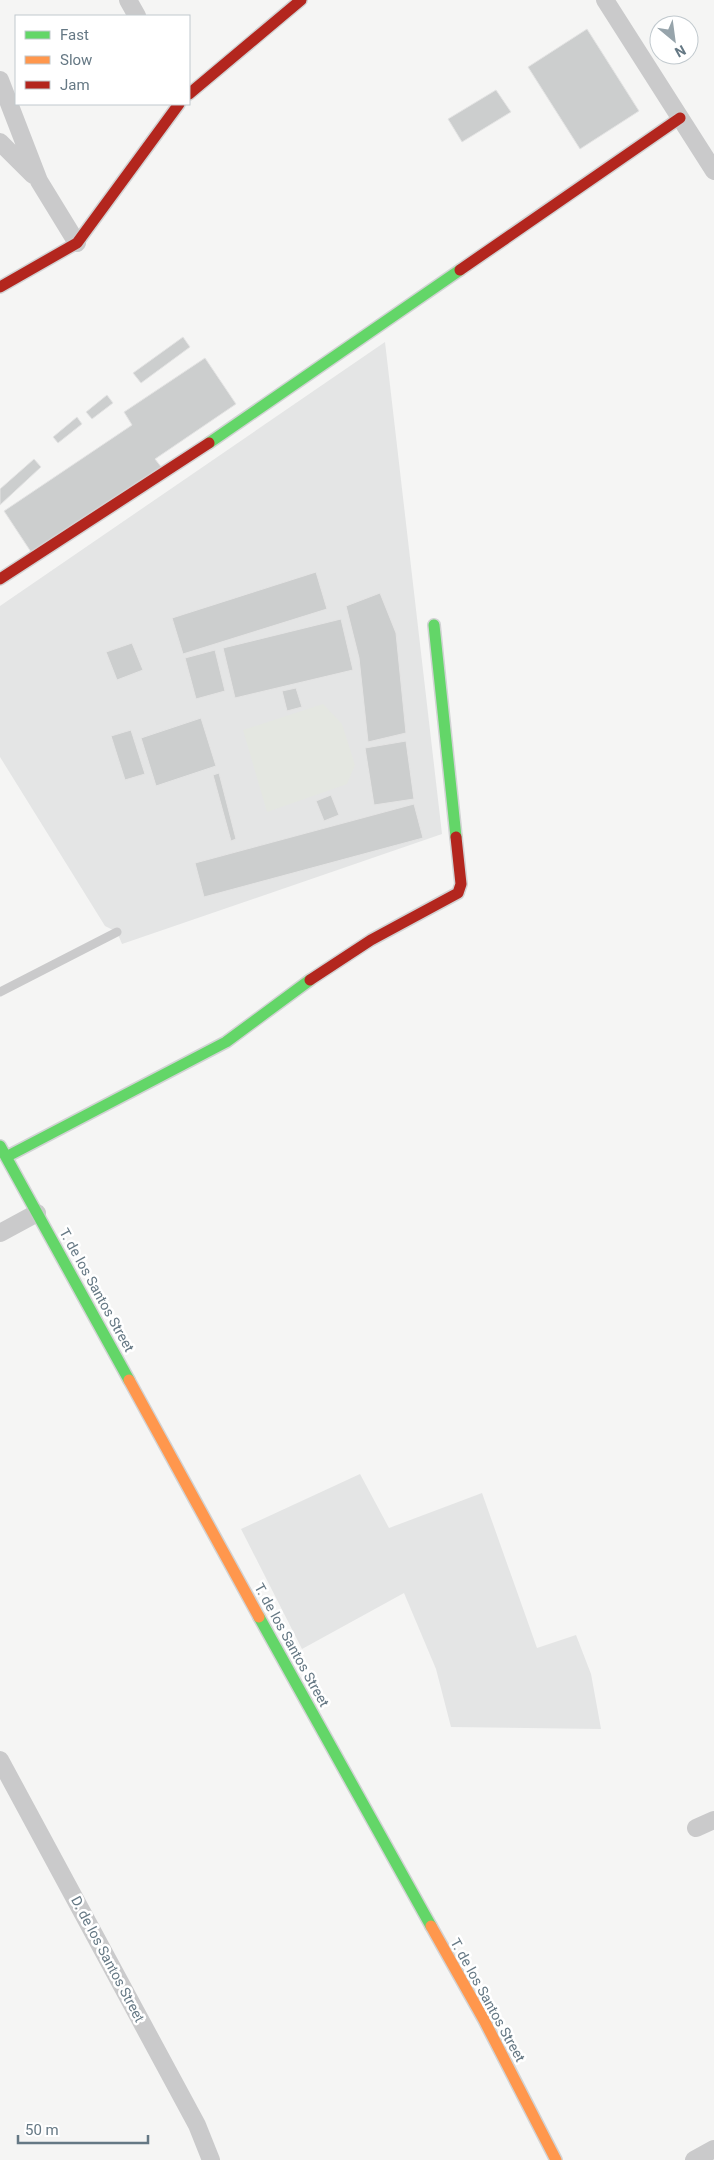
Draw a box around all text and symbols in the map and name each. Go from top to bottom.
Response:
legend [15,15,190,105]
north arrow [649,15,699,65]
text: Fast [60,26,89,44]
text: N [672,42,689,61]
text: Slow [60,51,92,69]
text: Jam [60,76,90,94]
street label: T. de los Santos Street [56,1225,138,1355]
street label: T. de los Santos Street [251,1580,333,1710]
street label: D. de los Santos Street [68,1893,148,2025]
street label: T. de los Santos Street [447,1935,529,2065]
scale bar [18,2112,148,2144]
text: 50 m [25,2121,59,2139]

